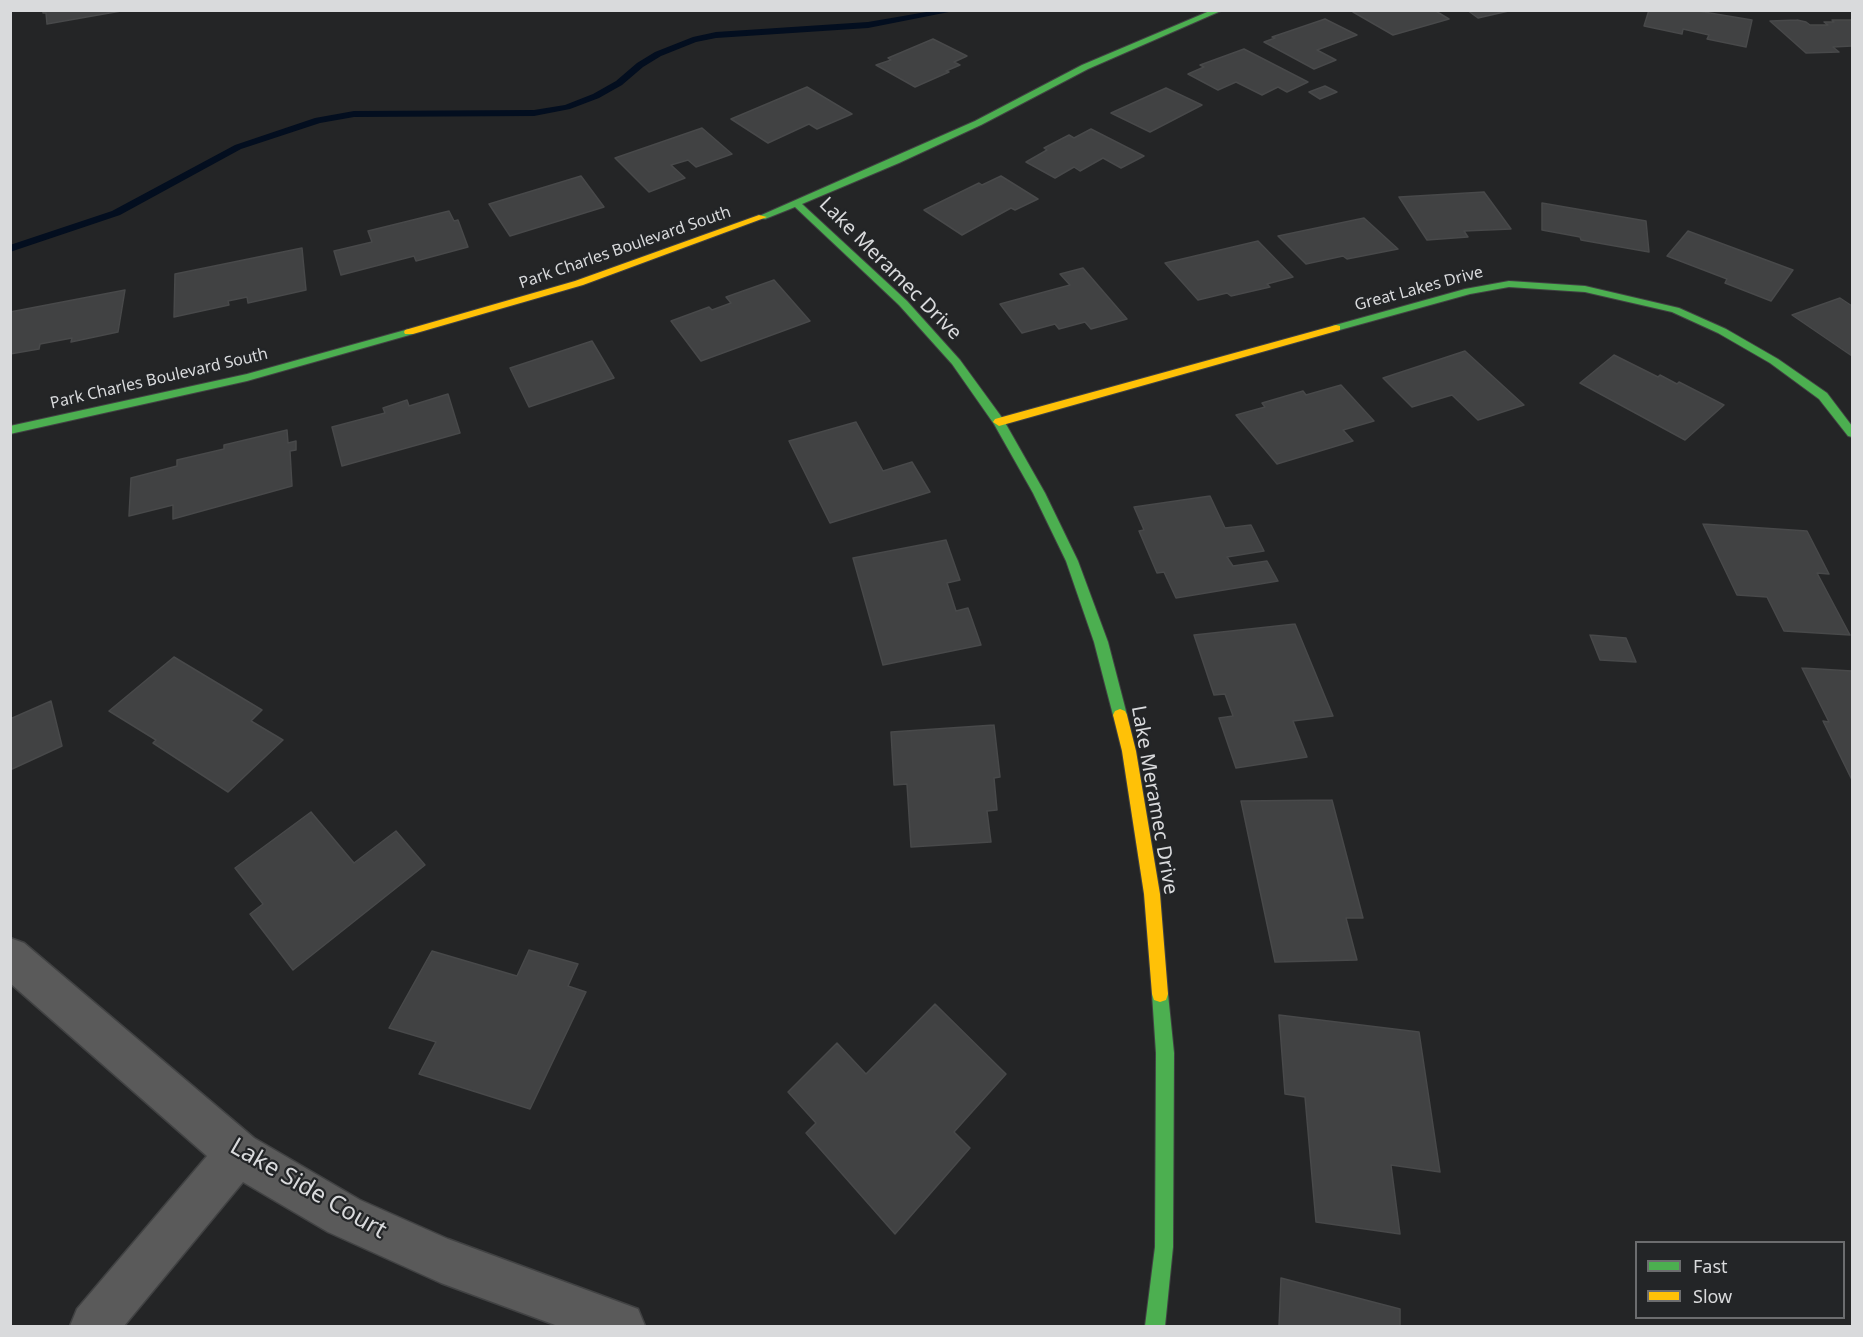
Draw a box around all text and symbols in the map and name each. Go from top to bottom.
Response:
street label: Lake Meramec Drive [814,193,966,345]
street label: Park Charles Boulevard South [517,203,733,293]
street label: Great Lakes Drive [1353,263,1485,315]
street label: Park Charles Boulevard South [48,345,270,413]
street label: Lake Meramec Drive [1126,704,1182,896]
street label: Lake Side Court [225,1133,391,1245]
legend [1635,1241,1845,1319]
text: Fast [1693,1254,1728,1278]
text: Slow [1693,1284,1732,1308]

